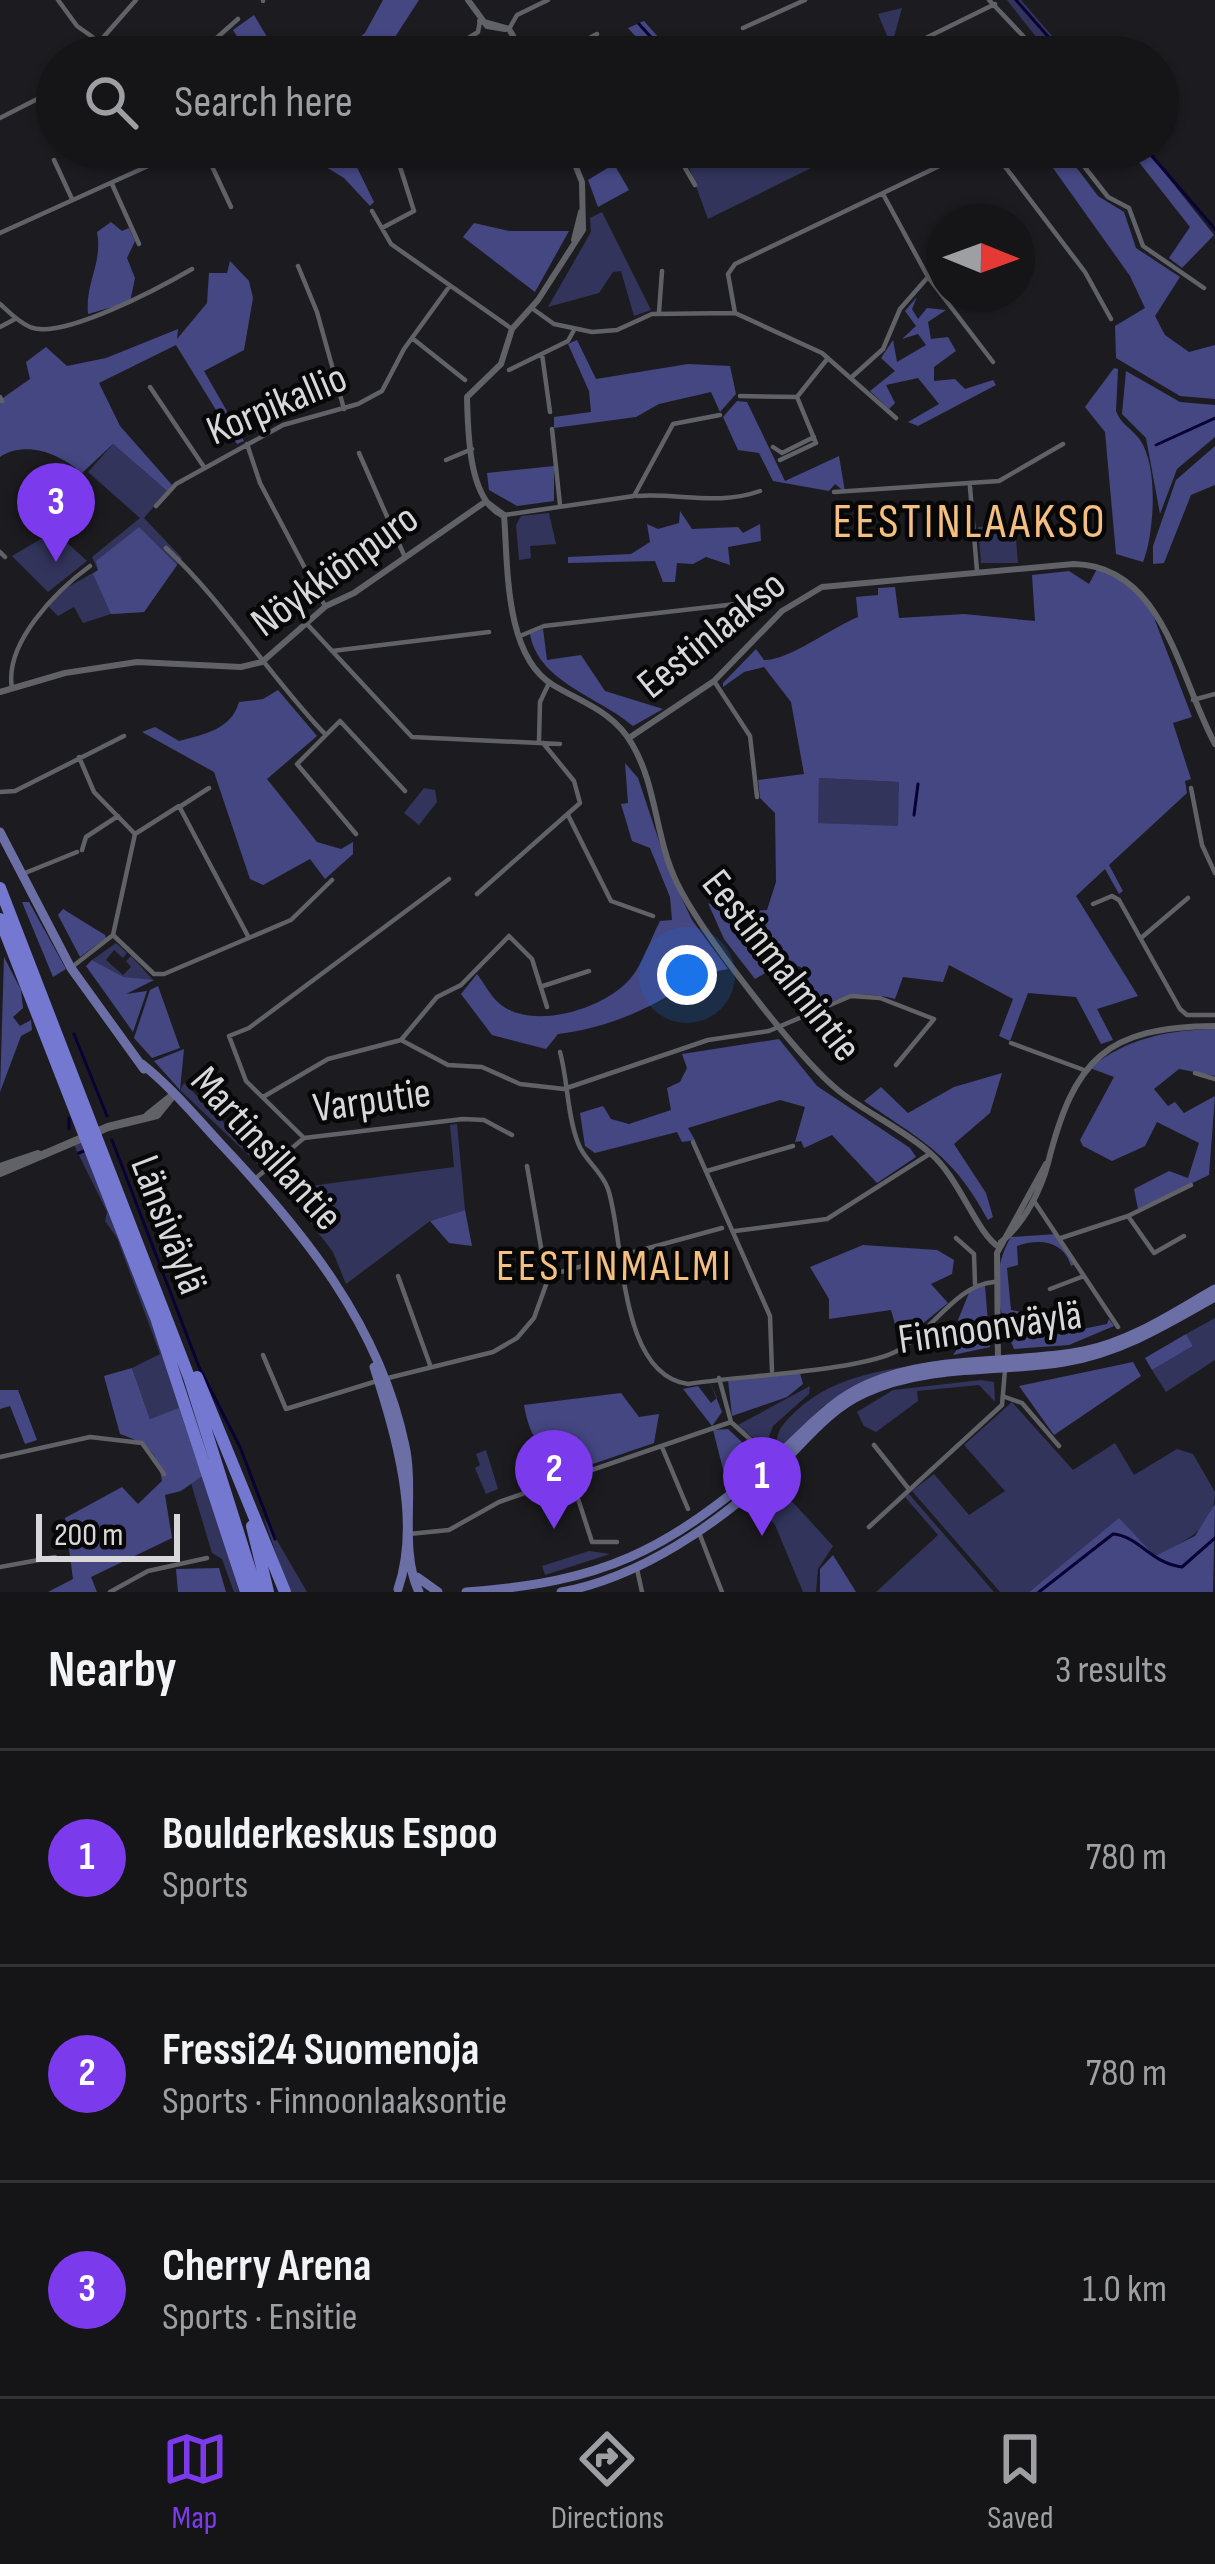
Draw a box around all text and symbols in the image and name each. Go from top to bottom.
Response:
search box [36,36,1179,168]
icon: search [78,69,144,135]
text: Search here [174,75,353,130]
north arrow [927,204,1035,312]
street label: Korpikallio [199,353,355,457]
pin: 3 [17,463,95,562]
street label: Nöykkiönpuro [242,493,428,649]
district label: EESTINLAAKSO [832,494,1108,551]
street label: Eestinlaakso [628,560,796,710]
street label: Eestinmalmintie [690,860,872,1072]
your location [657,945,717,1005]
street label: Martinsillantie [179,1057,353,1241]
street label: Varputie [310,1068,434,1134]
street label: Länsiväylä [118,1149,218,1301]
district label: EESTINMALMI [496,1239,734,1294]
street label: Finnoonväylä [895,1290,1085,1366]
pin: 2 [515,1430,593,1529]
pin: 1 [723,1437,801,1536]
scale bar [36,1508,180,1561]
text: 200 m [54,1515,123,1555]
text: Nearby [48,1640,177,1701]
text: 3 results [1055,1647,1167,1694]
text: Boulderkeskus Espoo [162,1807,498,1862]
text: 1 [79,1834,95,1881]
text: 780 m [1086,1834,1167,1881]
text: Sports [162,1862,248,1909]
text: Fressi24 Suomenoja [162,2023,479,2078]
text: 2 [78,2050,96,2097]
text: 780 m [1086,2050,1167,2097]
text: Sports · Finnoonlaaksontie [162,2078,507,2125]
text: Cherry Arena [162,2239,371,2294]
text: 3 [78,2266,96,2313]
text: 1.0 km [1083,2266,1167,2313]
text: Sports · Ensitie [162,2294,357,2341]
tab: Map [162,2426,228,2538]
tab: Directions [551,2426,664,2538]
tab: Saved [987,2426,1053,2538]

